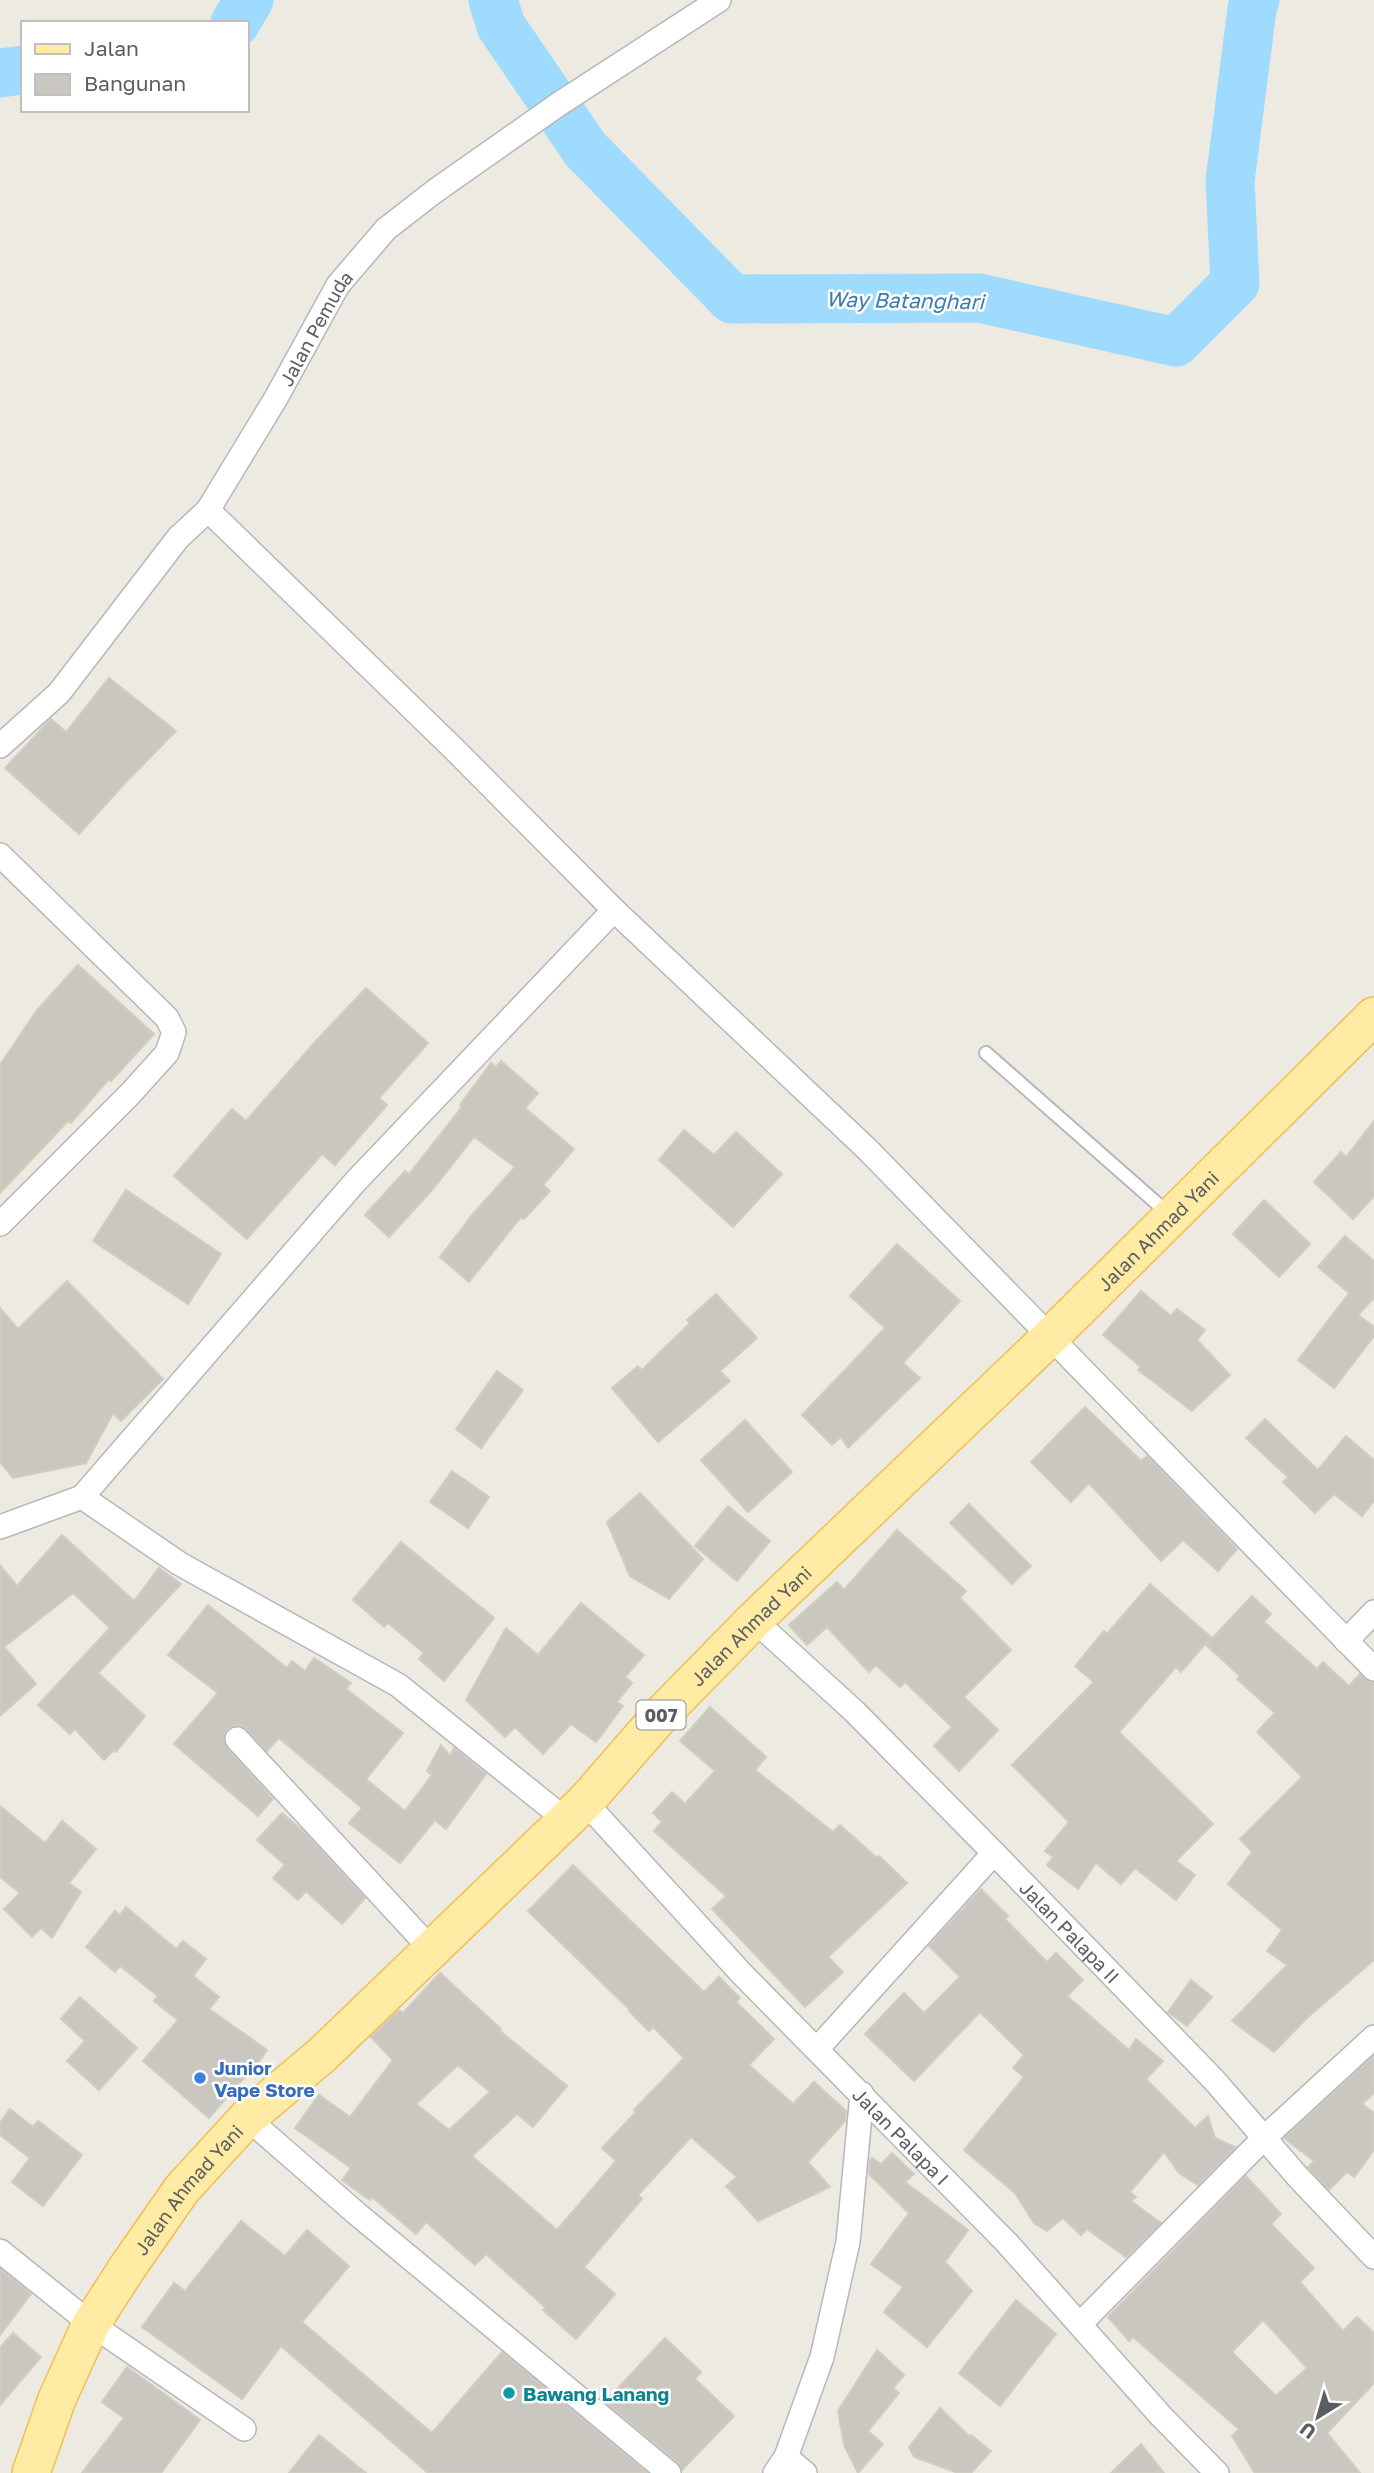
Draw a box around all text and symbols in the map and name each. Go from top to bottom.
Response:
legend [21,21,248,112]
text: Jalan [84,35,139,61]
text: Bangunan [84,70,186,96]
street label: Jalan Pemuda [274,266,357,390]
water label: Way Batanghari [826,286,987,314]
street label: Jalan Ahmad Yani [1092,1166,1223,1295]
street label: Jalan Ahmad Yani [685,1560,816,1690]
road number: 007 [636,1700,686,1730]
street label: Jalan Palapa II [1015,1876,1125,1988]
place label: Junior Vape Store [214,2056,315,2101]
marker: Junior Vape Store [192,2070,208,2086]
street label: Jalan Palapa I [848,2082,954,2189]
street label: Jalan Ahmad Yani [128,2119,247,2259]
place label: Bawang Lanang [523,2382,669,2405]
north arrow [1283,2382,1353,2452]
marker: Bawang Lanang [501,2385,517,2401]
text: U [1295,2418,1320,2444]

